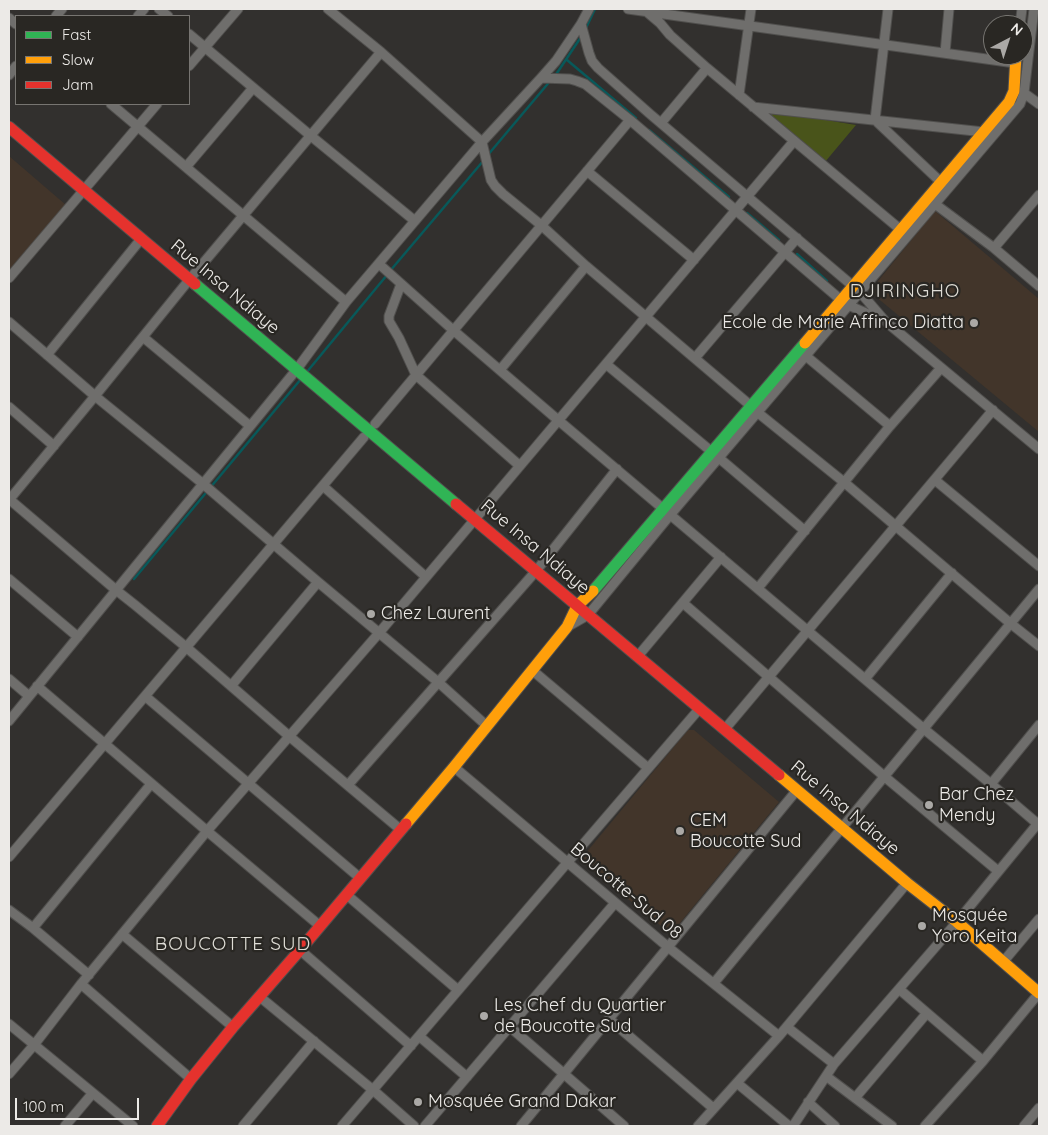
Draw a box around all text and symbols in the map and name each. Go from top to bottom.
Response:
legend [15,15,190,105]
north arrow [983,15,1033,65]
text: N [1007,19,1027,39]
text: Fast [62,25,91,44]
text: Slow [62,50,94,69]
text: Jam [62,75,93,94]
street label: Rue Insa Ndiaye [166,235,284,339]
district label: DJIRINGHO [849,280,961,302]
place label: Ecole de Marie Affinco Diatta [722,312,964,334]
marker: Ecole de Marie Affinco Diatta [968,317,980,329]
street label: Rue Insa Ndiaye [476,495,594,599]
place label: Chez Laurent [381,603,490,625]
marker: Chez Laurent [365,608,377,620]
street label: Rue Insa Ndiaye [786,756,904,860]
place label: Bar Chez Mendy [939,784,1014,826]
marker: Bar Chez Mendy [923,799,935,811]
place label: CEM Boucotte Sud [690,810,801,852]
marker: CEM Boucotte Sud [674,825,686,837]
street label: Boucotte-Sud 08 [566,838,686,944]
place label: Mosquée Yoro Keita [932,905,1017,948]
marker: Mosquée Yoro Keita [916,920,928,932]
district label: BOUCOTTE SUD [153,933,313,955]
place label: Les Chef du Quartier de Boucotte Sud [494,995,666,1038]
marker: Les Chef du Quartier de Boucotte Sud [478,1010,490,1022]
scale bar [18,1088,141,1120]
place label: Mosquée Grand Dakar [428,1091,616,1113]
marker: Mosquée Grand Dakar [412,1096,424,1108]
text: 100 m [23,1097,64,1116]

